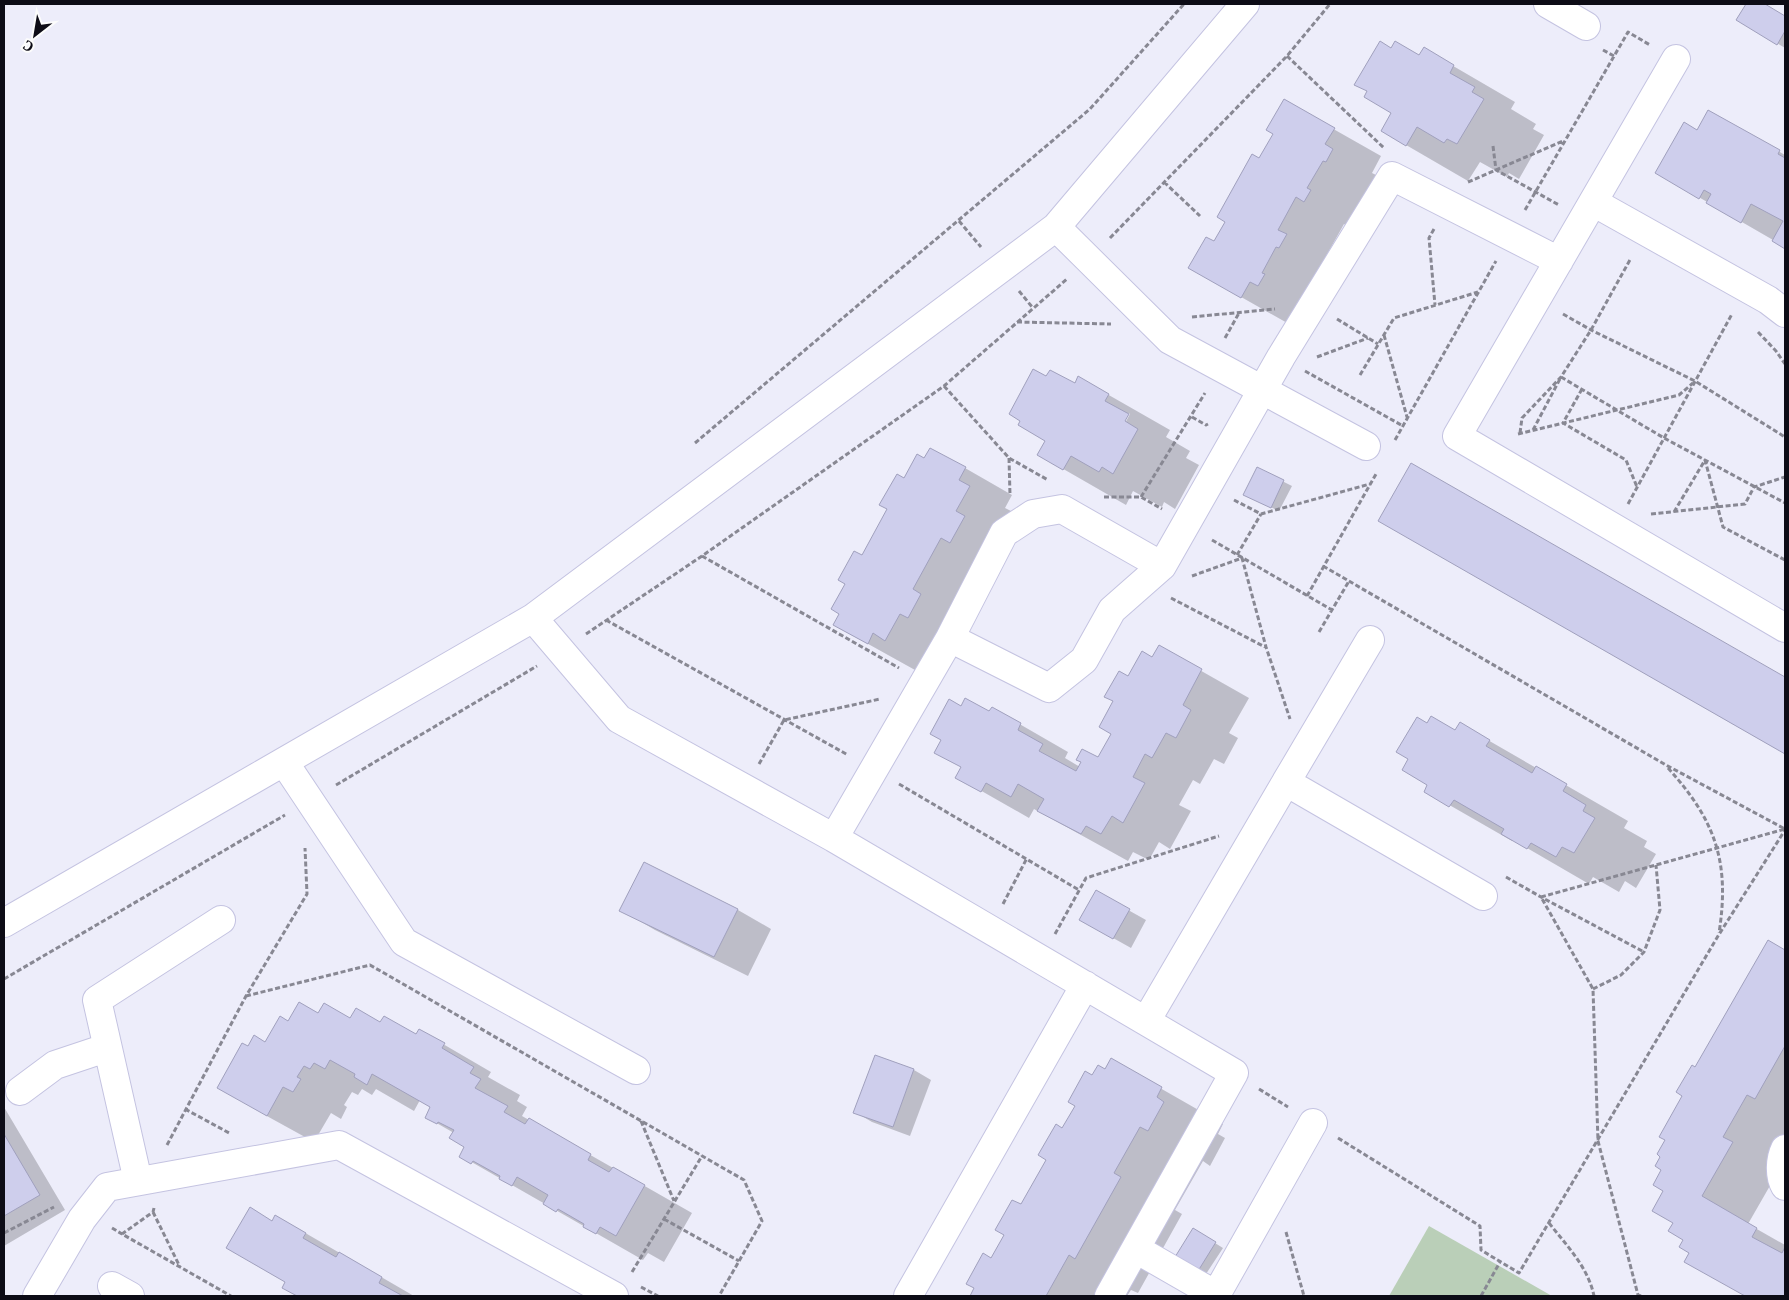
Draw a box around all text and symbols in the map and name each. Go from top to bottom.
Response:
north arrow [10,10,60,60]
text: С [19,36,37,57]

